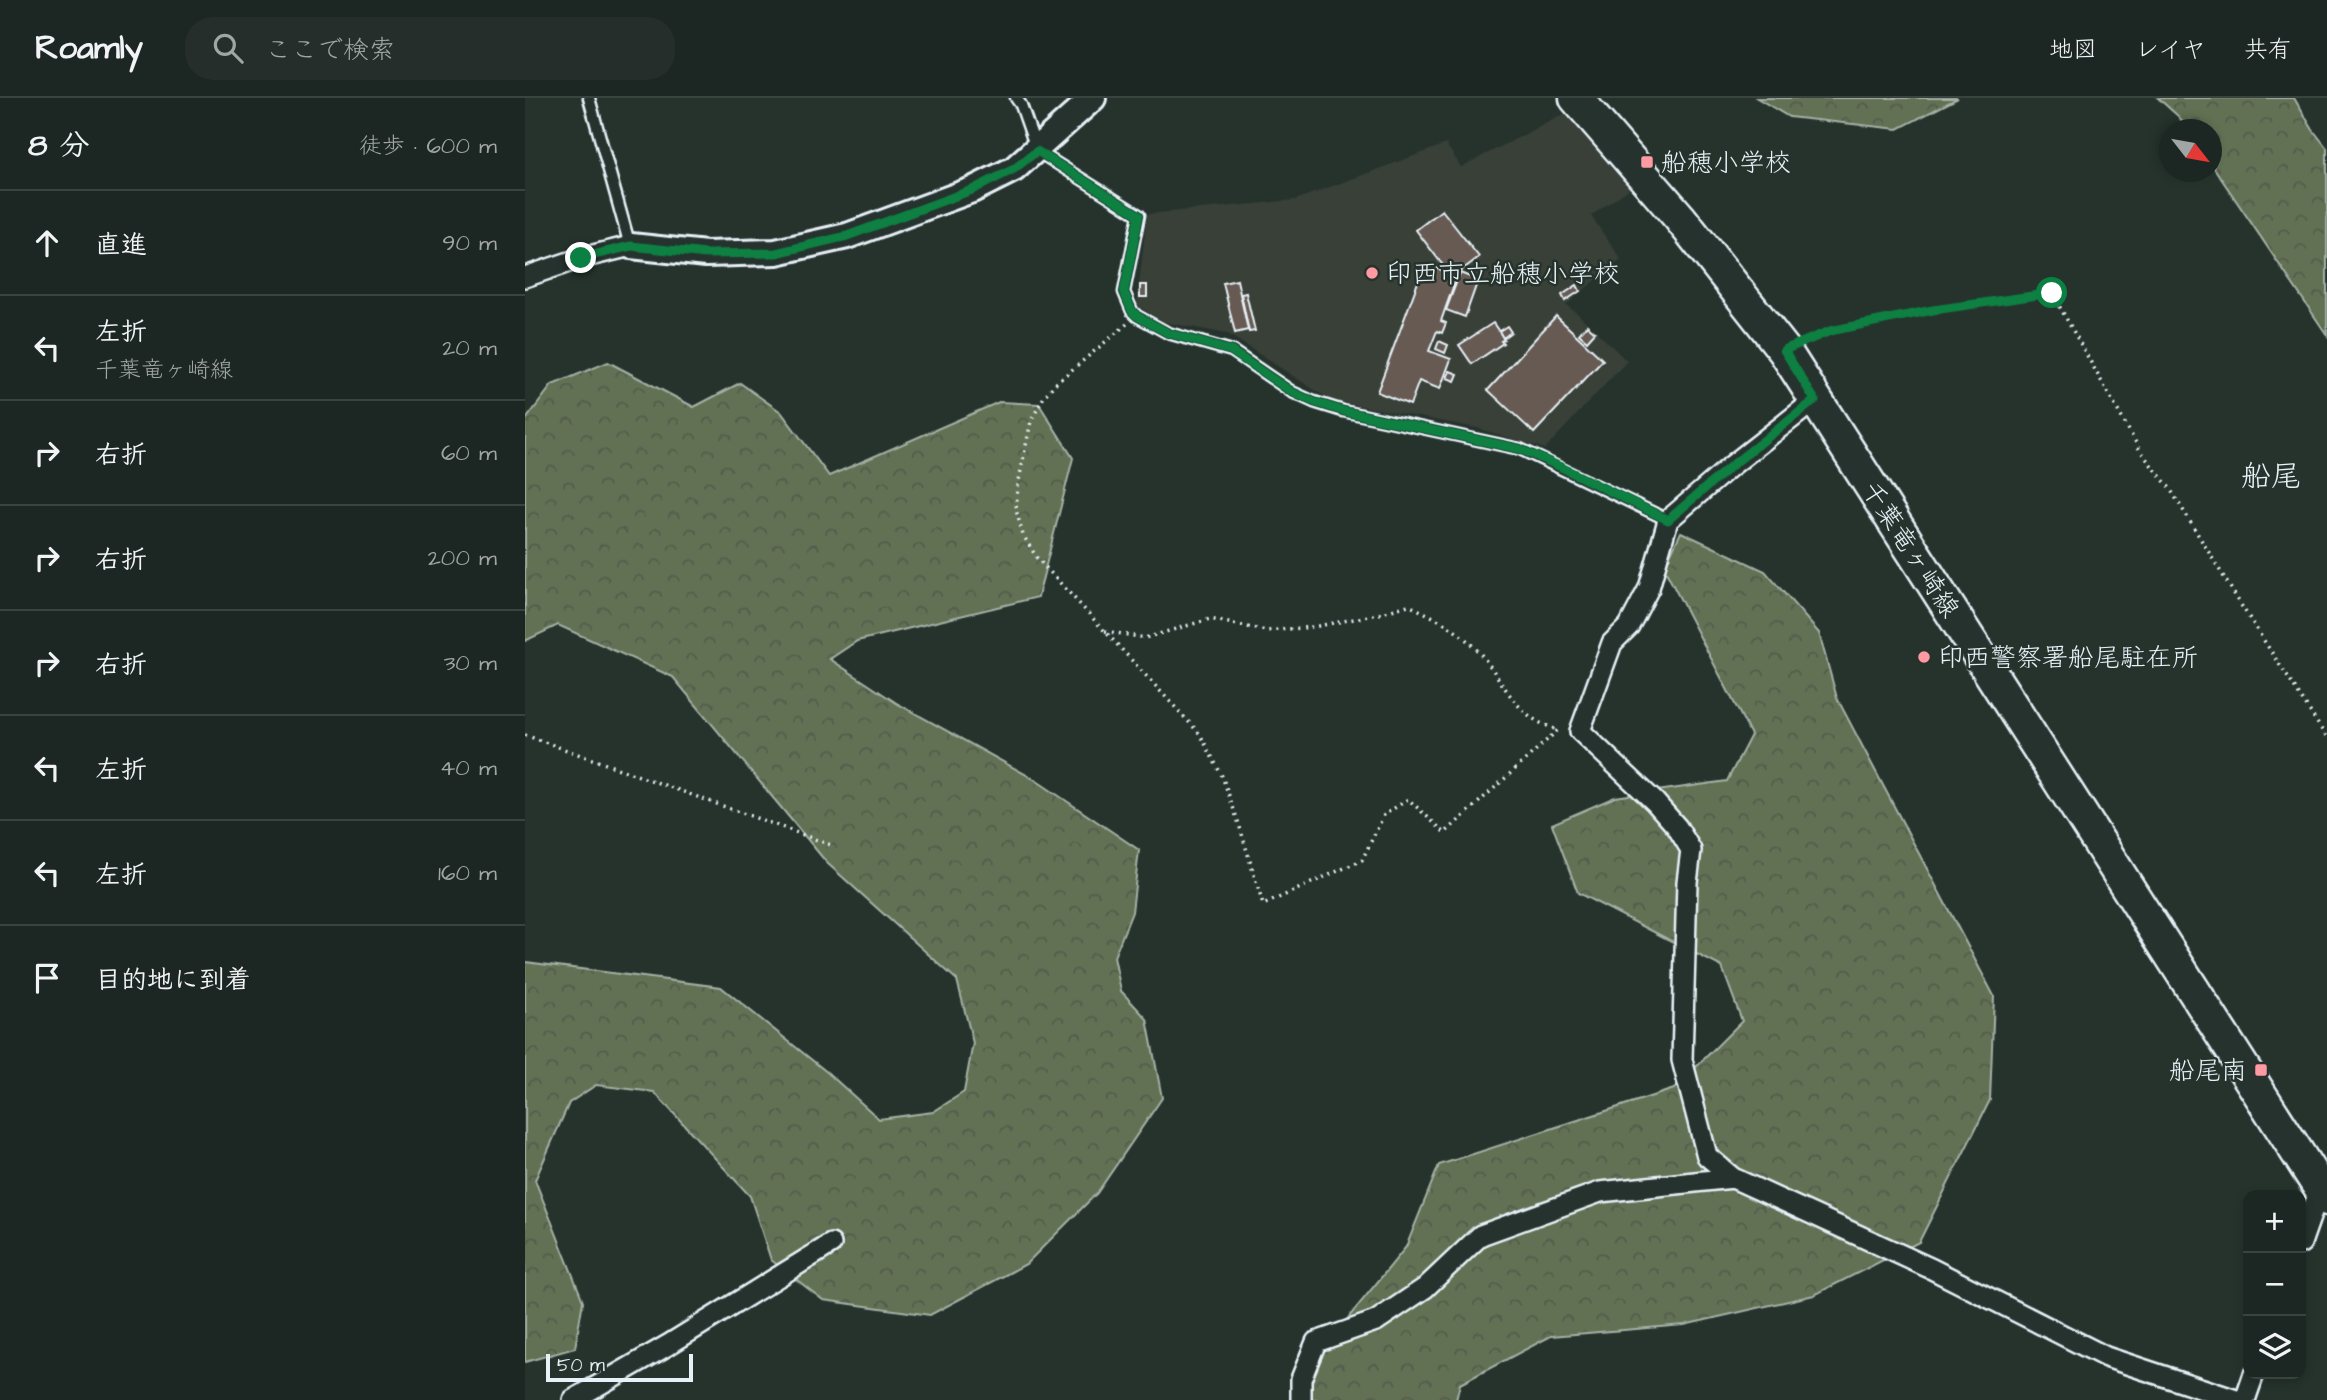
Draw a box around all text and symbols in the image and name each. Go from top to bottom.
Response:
search box [185,17,675,80]
text: Roamly [35,25,143,71]
icon: search [209,29,247,67]
text: ここで検索 [265,32,395,68]
text: 地図 [2049,33,2097,67]
text: レイヤ [2135,33,2206,67]
text: 共有 [2244,33,2292,67]
north arrow [2159,119,2222,182]
text: 8 分 [28,125,89,167]
text: 徒歩 · 600 m [359,130,497,162]
place label: 船穂小学校 [1661,145,1791,181]
marker: 船穂小学校 [1639,154,1655,170]
icon: ahead [28,224,66,262]
text: 直進 [95,227,147,263]
text: 90 m [442,227,497,259]
route end [565,242,596,273]
place label: 印西市立船穂小学校 [1386,256,1620,292]
marker: 印西市立船穂小学校 [1364,265,1380,281]
route start [2036,277,2067,308]
text: 左折 [95,314,147,350]
icon: left [28,329,66,367]
text: 20 m [442,332,497,364]
text: 千葉竜ヶ崎線 [95,354,233,386]
icon: right [28,434,66,472]
text: 右折 [95,437,147,473]
text: 60 m [441,437,497,469]
district label: 船尾 [2241,456,2301,498]
street label: 千葉竜ヶ崎線 [1853,474,1968,625]
icon: right [28,539,66,577]
text: 右折 [95,542,147,578]
text: 200 m [428,542,497,574]
place label: 印西警察署船尾駐在所 [1938,640,2198,676]
icon: right [28,644,66,682]
text: 右折 [95,647,147,683]
text: 30 m [444,647,497,679]
marker: 印西警察署船尾駐在所 [1916,649,1932,665]
icon: left [28,749,66,787]
text: 左折 [95,752,147,788]
text: 40 m [440,752,497,784]
icon: left [28,854,66,892]
text: 左折 [95,857,147,893]
text: 160 m [438,857,497,889]
icon: arrive [28,959,66,997]
text: 目的地に到着 [95,962,251,998]
place label: 船尾南 [2169,1053,2247,1089]
marker: 船尾南 [2253,1062,2269,1078]
map controls [2243,1190,2306,1379]
button: + [2243,1190,2306,1253]
button: − [2243,1253,2306,1316]
button: layers [2243,1316,2306,1379]
scale bar [546,1351,693,1383]
text: 50 m [557,1352,605,1379]

